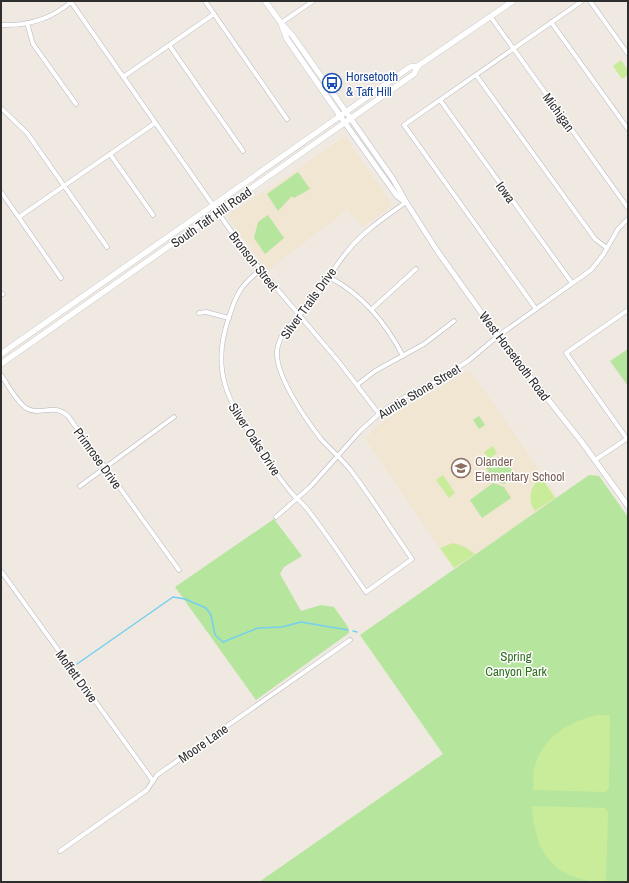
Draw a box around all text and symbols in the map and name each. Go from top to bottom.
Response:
place label: Horsetooth & Taft Hill [346,68,398,100]
bus stop icon: Horsetooth & Taft Hill [321,72,343,94]
street label: Michigan [539,90,578,135]
street label: Iowa [492,178,519,206]
street label: South Taft Hill Road [168,183,255,252]
street label: Bronson Street [225,228,282,295]
street label: Silver Trails Drive [277,264,340,343]
street label: West Horsetooth Road [475,308,554,404]
street label: Auntie Stone Street [374,360,464,423]
street label: Silver Oaks Drive [225,400,284,479]
street label: Primrose Drive [70,424,126,492]
place label: Olander Elementary School [475,453,564,485]
school or university icon: Olander Elementary School [450,457,472,479]
street label: Moffett Drive [52,647,101,706]
park label: Spring Canyon Park [485,648,547,680]
street label: Moore Lane [175,720,232,767]

